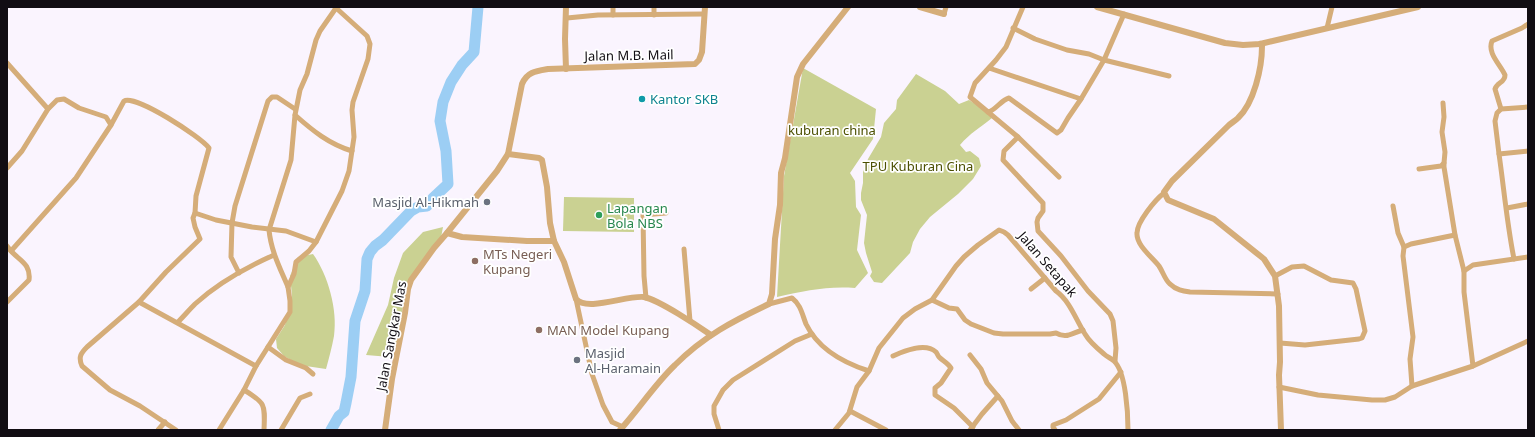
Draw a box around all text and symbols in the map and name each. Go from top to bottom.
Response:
street label: Jalan M.B. Mail [582,45,674,65]
place label: Kantor SKB [650,90,718,108]
marker: Kantor SKB [637,94,647,104]
park label: kuburan china [788,121,876,139]
park label: TPU Kuburan Cina [863,157,973,175]
place label: Masjid Al-Hikmah [372,193,479,211]
marker: Masjid Al-Hikmah [482,197,492,207]
place label: Lapangan Bola NBS [607,199,668,232]
marker: Lapangan Bola NBS [594,210,604,220]
street label: Jalan Setapak [1013,226,1082,301]
place label: MTs Negeri Kupang [483,245,552,278]
marker: MTs Negeri Kupang [470,256,480,266]
street label: Jalan Sangkar Mas [371,279,410,394]
place label: MAN Model Kupang [547,321,669,339]
marker: MAN Model Kupang [534,325,544,335]
place label: Masjid Al-Haramain [585,344,661,377]
marker: Masjid Al-Haramain [572,355,582,365]

